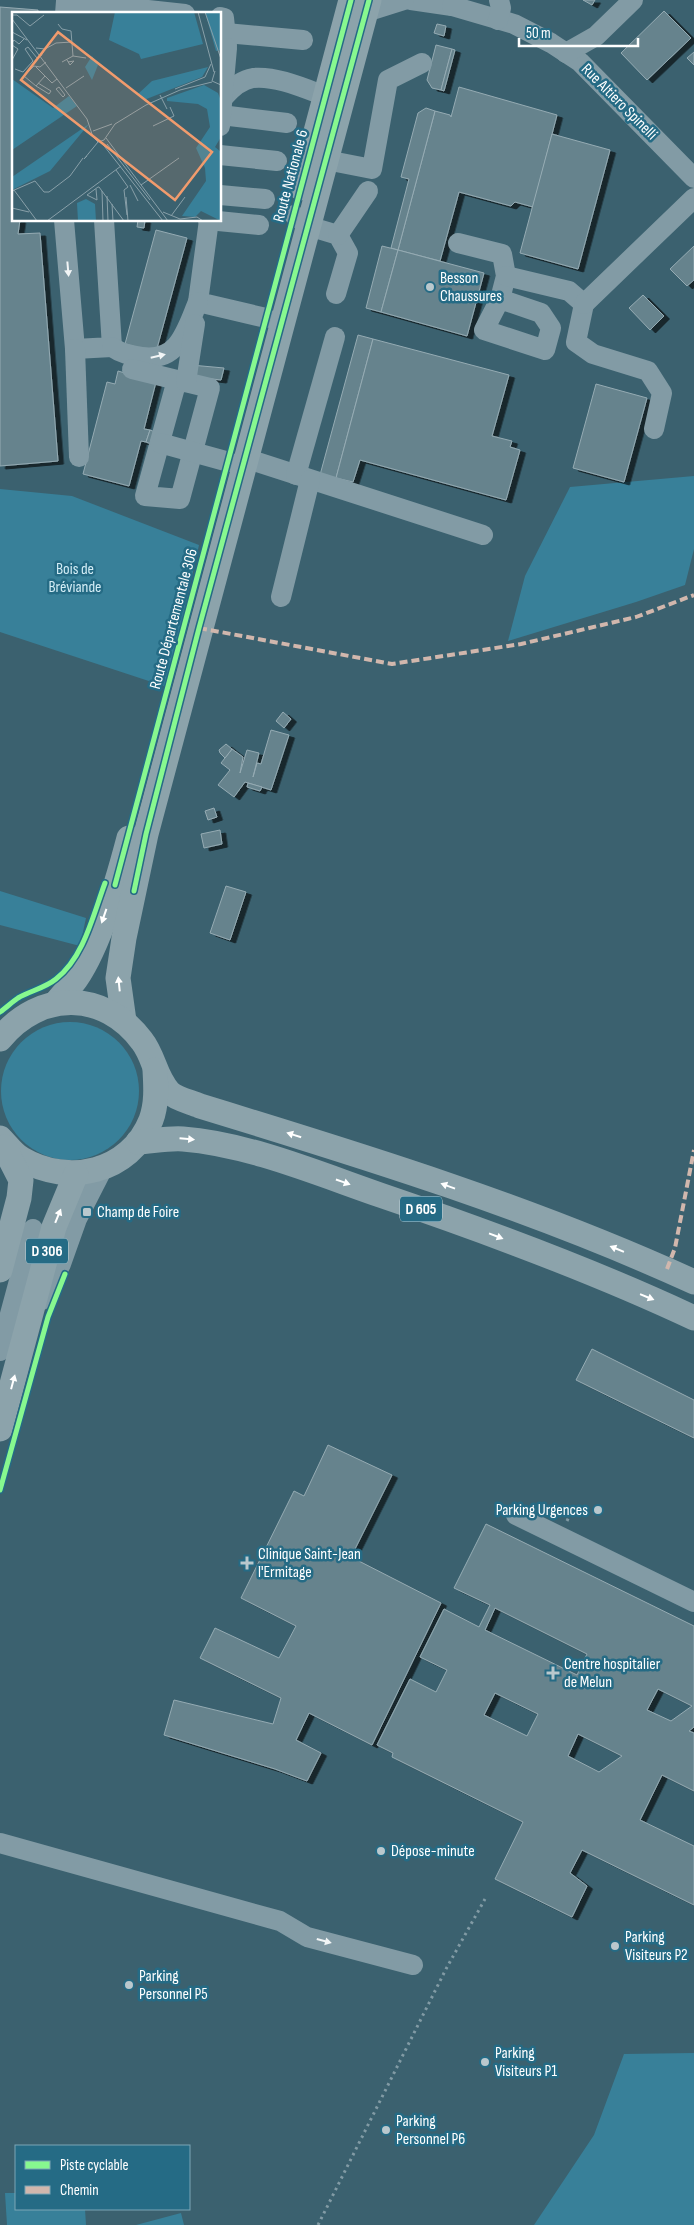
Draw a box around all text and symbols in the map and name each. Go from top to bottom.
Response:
inset map [12,12,221,221]
scale bar [519,15,638,47]
text: 50 m [526,24,551,43]
street label: Rue Altiero Spinelli [577,60,661,144]
street label: Route Nationale 6 [270,128,312,224]
one-way arrow [65,261,73,277]
place label: Besson Chaussures [440,269,502,306]
marker: Besson Chaussures [424,281,436,293]
one-way arrow [150,352,166,360]
street label: Route Départementale 306 [146,547,202,691]
park label: Bois de Bréviande [48,560,102,597]
one-way arrow [100,909,107,924]
one-way arrow [115,976,123,992]
one-way arrow [286,1131,301,1139]
one-way arrow [179,1136,195,1144]
one-way arrow [336,1179,351,1187]
one-way arrow [441,1182,456,1189]
road number: D 605 [400,1196,442,1222]
place label: Champ de Foire [97,1203,179,1222]
marker: Champ de Foire [81,1206,93,1218]
one-way arrow [55,1209,63,1223]
one-way arrow [489,1232,504,1240]
road number: D 306 [26,1238,68,1264]
one-way arrow [610,1244,624,1252]
one-way arrow [640,1293,654,1301]
one-way arrow [9,1375,17,1390]
place label: Parking Urgences [496,1501,588,1520]
marker: Parking Urgences [592,1504,604,1516]
place label: Clinique Saint-Jean l'Ermitage [258,1545,361,1582]
marker: Clinique Saint-Jean l'Ermitage [240,1556,254,1570]
place label: Centre hospitalier de Melun [564,1655,661,1692]
marker: Centre hospitalier de Melun [546,1666,560,1680]
place label: Dépose-minute [391,1842,475,1861]
marker: Dépose-minute [375,1845,387,1857]
place label: Parking Visiteurs P2 [625,1928,688,1965]
one-way arrow [316,1937,331,1945]
marker: Parking Visiteurs P2 [609,1940,621,1952]
place label: Parking Personnel P5 [139,1967,208,2004]
marker: Parking Personnel P5 [123,1979,135,1991]
place label: Parking Visiteurs P1 [495,2044,558,2081]
marker: Parking Visiteurs P1 [479,2056,491,2068]
place label: Parking Personnel P6 [396,2112,465,2149]
marker: Parking Personnel P6 [380,2124,392,2136]
legend [15,2145,190,2210]
text: Piste cyclable [60,2156,129,2175]
text: Chemin [60,2181,99,2200]

